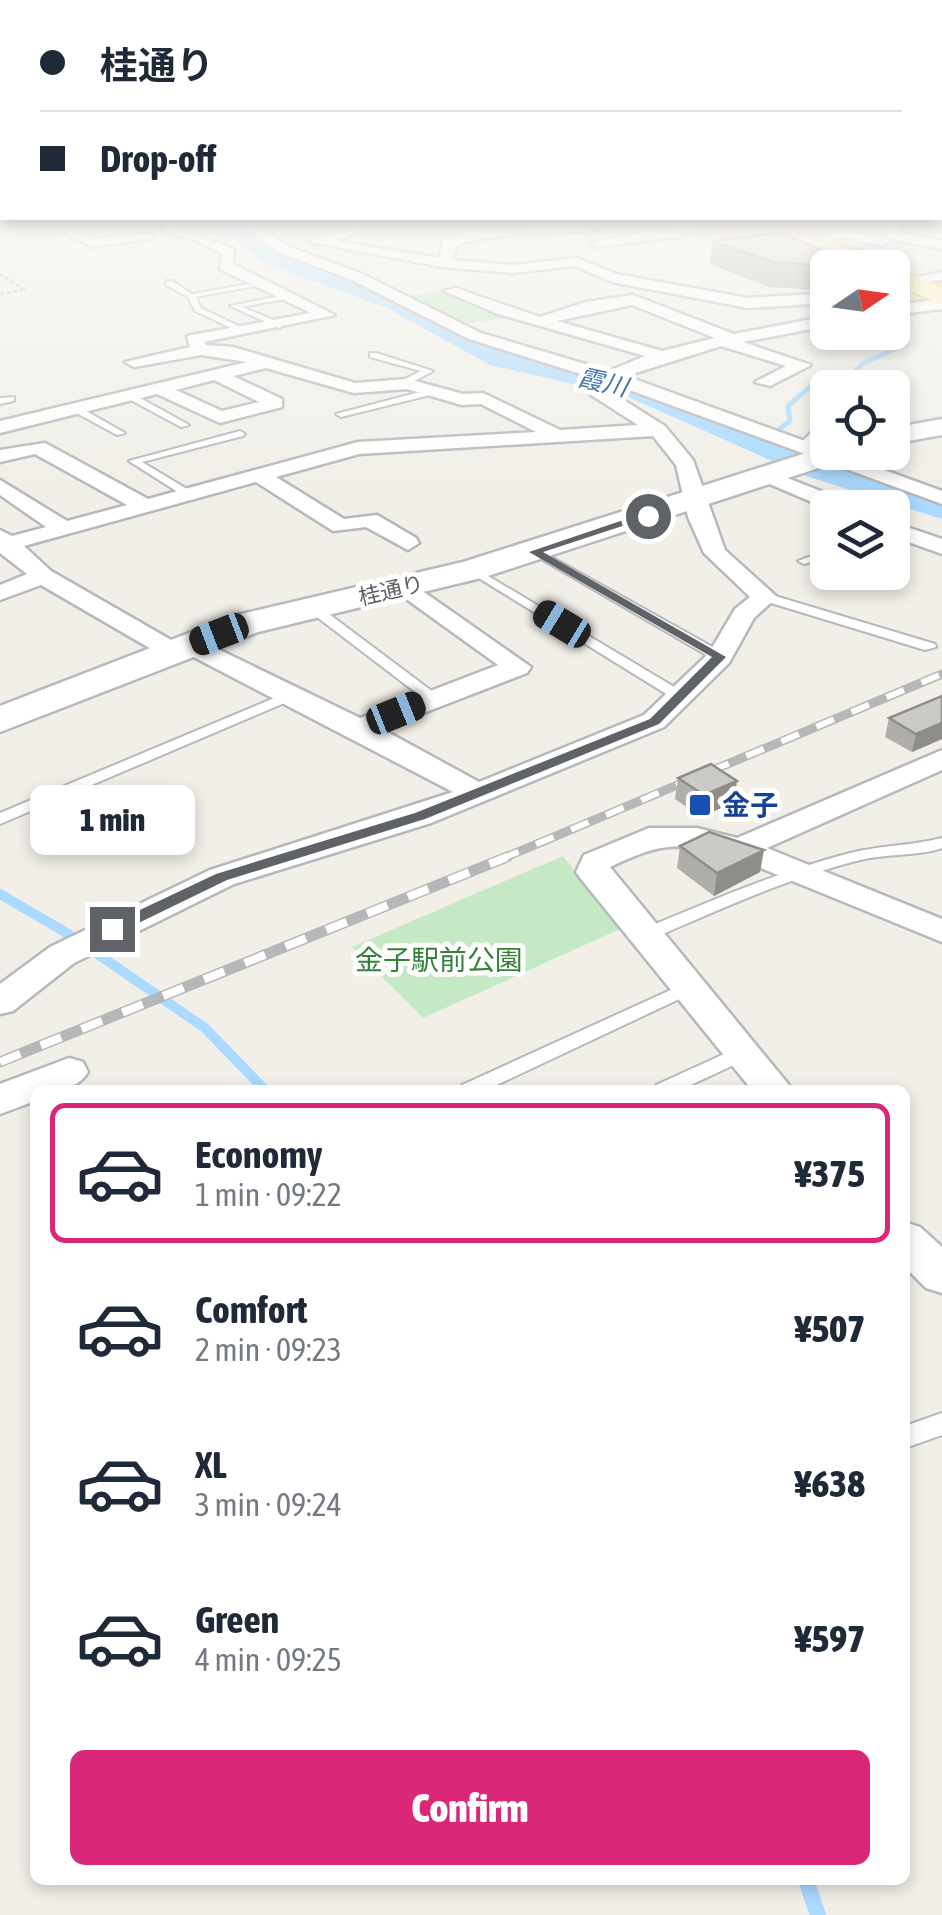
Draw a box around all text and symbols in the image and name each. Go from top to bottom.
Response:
text: 桂通り [100,44,214,87]
text: Drop-off [100,137,216,180]
north arrow [810,250,910,350]
map controls [810,250,910,590]
water label: 霞川 [575,363,633,402]
button: locate [810,370,910,470]
button: layers [810,490,910,590]
route start [626,494,671,539]
street label: 桂通り [356,570,426,610]
car [529,596,595,652]
car [186,609,252,659]
car [363,688,429,738]
callout: 1 min [29,784,194,854]
place label: 金子 [722,789,778,821]
marker: 金子 [687,792,713,818]
text: 1 min [80,801,145,838]
route end [90,907,135,952]
park label: 金子駅前公園 [355,944,523,976]
icon: car [75,1128,165,1218]
text: Economy [195,1133,322,1176]
text: ¥375 [795,1152,865,1195]
text: 1 min · 09:22 [195,1176,342,1213]
icon: car [75,1283,165,1373]
text: Comfort [195,1288,307,1331]
text: ¥507 [795,1307,865,1350]
text: 2 min · 09:23 [195,1331,342,1368]
icon: car [75,1438,165,1528]
text: XL [195,1443,227,1486]
text: ¥638 [795,1462,865,1505]
text: 3 min · 09:24 [195,1486,342,1523]
icon: car [75,1593,165,1683]
text: Green [195,1598,279,1641]
text: ¥597 [795,1617,865,1660]
text: 4 min · 09:25 [195,1641,342,1678]
button: Confirm [70,1750,870,1865]

